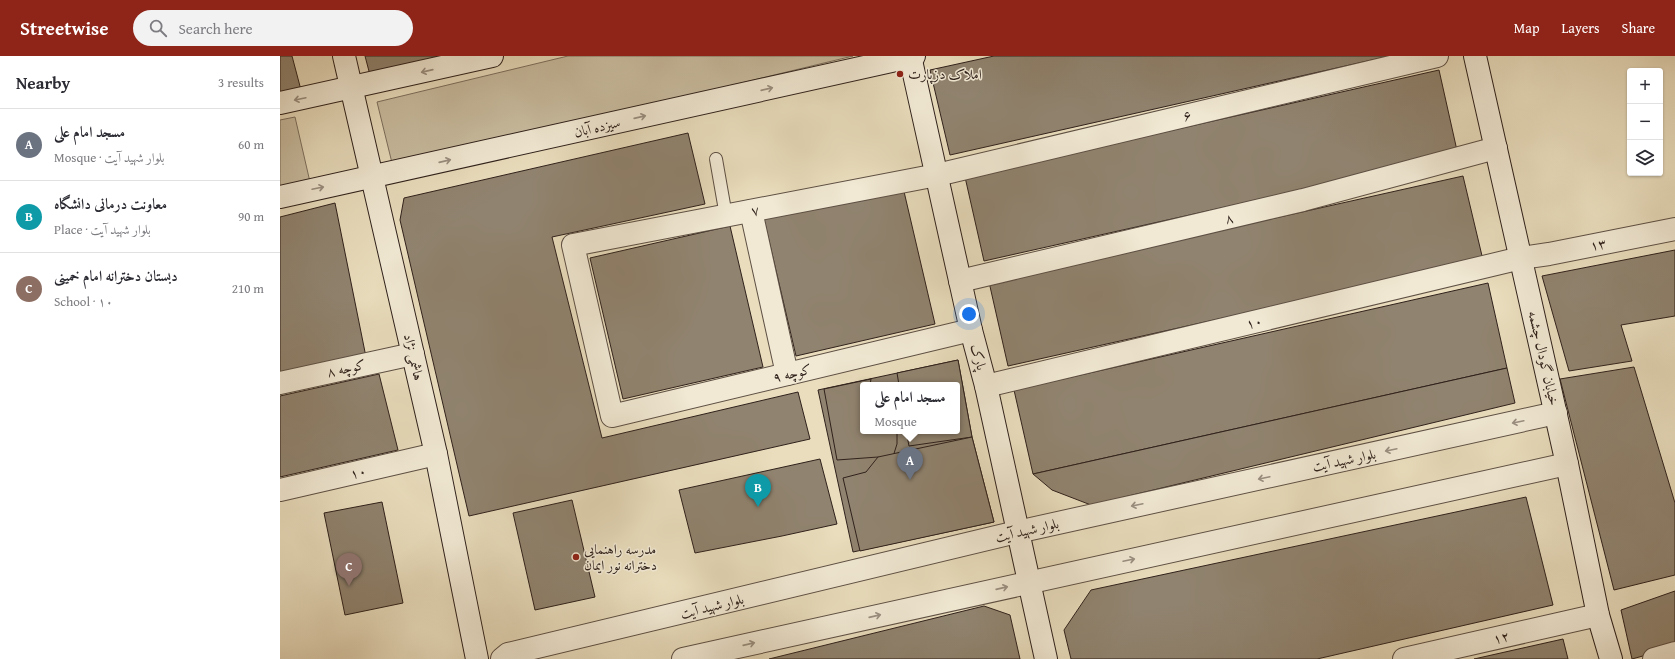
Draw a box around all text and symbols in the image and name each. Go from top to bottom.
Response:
search box [133,10,413,46]
text: Streetwise [20,14,109,42]
icon: search [147,17,169,39]
text: Search here [179,18,253,39]
text: Map [1514,18,1540,38]
text: Layers [1562,18,1600,38]
text: Share [1622,18,1655,38]
place label: املاک دزپارت [908,64,982,85]
one-way arrow [421,67,434,75]
map controls [1627,68,1663,176]
button: + [1627,68,1663,104]
marker: املاک دزپارت [895,69,905,79]
text: Nearby [16,70,70,95]
text: 3 results [218,73,264,92]
one-way arrow [760,84,773,92]
one-way arrow [294,95,307,103]
street label: ۶ [1181,104,1193,126]
button: − [1627,104,1663,140]
street label: سیزده آبان [572,112,622,142]
one-way arrow [633,113,646,121]
text: مسجد امام علی [54,121,125,142]
text: A [25,135,33,154]
text: 60 m [238,135,264,154]
button: layers [1627,140,1663,176]
text: Mosque · بلوار شهید آیت [54,148,164,167]
one-way arrow [438,156,451,164]
one-way arrow [311,184,324,192]
text: معاونت درمانی دانشگاه [54,193,167,214]
street label: ۷ [749,199,761,221]
text: B [25,207,33,226]
text: 90 m [238,207,264,226]
street label: ۸ [1223,207,1235,229]
text: Place · بلوار شهید آیت [54,220,151,239]
street label: ۱۳ [1588,233,1608,255]
text: دبستان دخترانه امام خمینی [54,265,178,286]
text: C [25,279,33,298]
text: 210 m [232,279,264,298]
text: School · ۱۰ [54,292,113,311]
your location [959,304,979,324]
street label: خیابان گودال چشمه [1523,309,1565,407]
street label: ۱۰ [1244,310,1264,334]
street label: هاشمی نژاد [399,332,429,382]
street label: پارک [965,342,992,374]
street label: کوچه ۸ [325,354,367,382]
street label: کوچه ۹ [771,359,813,387]
popup [860,382,960,434]
text: مسجد امام علی [874,386,946,407]
text: Mosque [874,412,917,431]
one-way arrow [1512,418,1525,426]
street label: بلوار شهید آیت [1310,443,1378,477]
one-way arrow [1385,446,1398,454]
pin: A [897,447,923,480]
street label: ۱۰ [348,460,368,484]
pin: B [745,474,771,507]
one-way arrow [1258,474,1271,482]
one-way arrow [1131,502,1144,510]
street label: بلوار شهید آیت [993,513,1061,547]
place label: مدرسه راهنمایی دخترانه نور ایمان [584,539,657,575]
marker: مدرسه راهنمایی دخترانه نور ایمان [571,552,581,562]
pin: C [336,553,362,586]
one-way arrow [1122,556,1135,564]
one-way arrow [996,584,1009,592]
street label: بلوار شهید آیت [678,588,746,624]
one-way arrow [869,612,882,620]
street label: ۱۲ [1491,625,1511,649]
one-way arrow [742,640,755,648]

